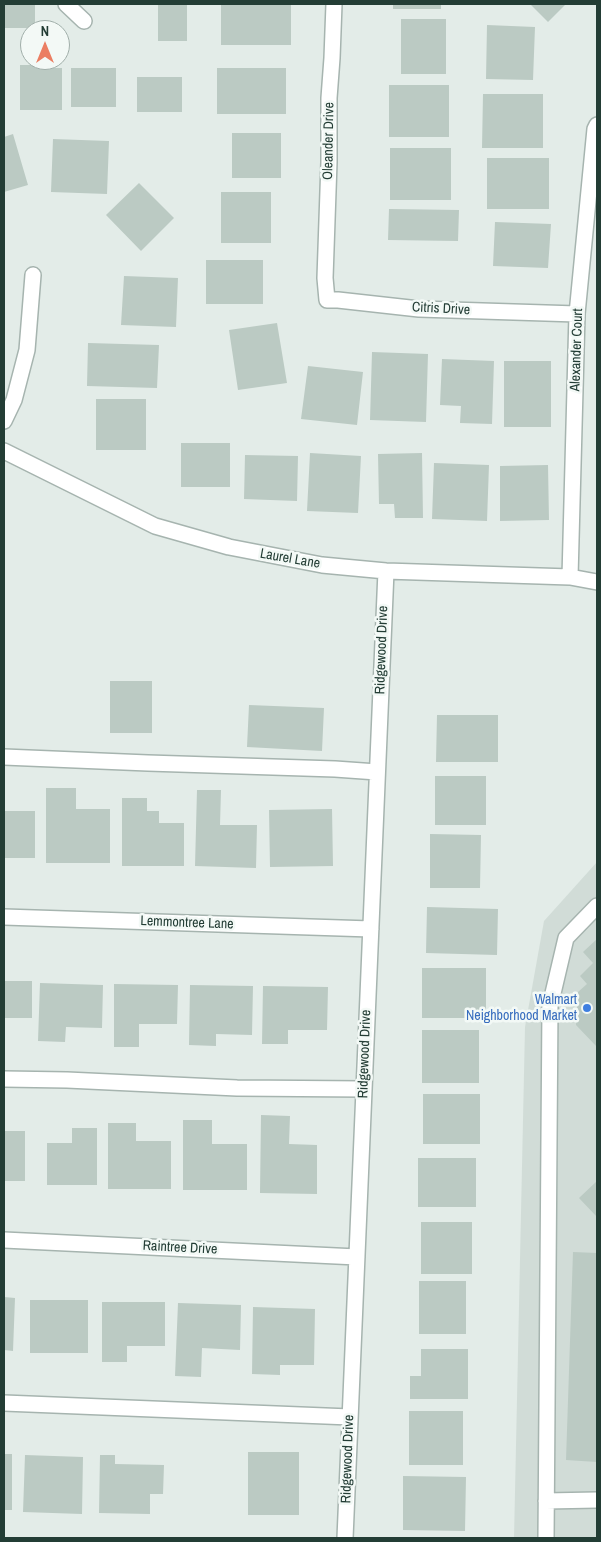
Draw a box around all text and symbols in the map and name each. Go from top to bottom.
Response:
north arrow [20,20,70,70]
text: N [41,22,49,40]
street label: Oleander Drive [320,102,338,180]
street label: Citris Drive [412,299,470,319]
street label: Alexander Court [567,308,587,392]
street label: Laurel Lane [259,545,321,573]
street label: Ridgewood Drive [372,605,392,695]
street label: Lemmontree Lane [140,913,234,933]
place label: Walmart Neighborhood Market [466,992,577,1024]
marker: Walmart Neighborhood Market [581,1002,593,1014]
street label: Ridgewood Drive [355,1009,375,1099]
street label: Raintree Drive [142,1238,218,1258]
street label: Ridgewood Drive [338,1414,358,1504]

